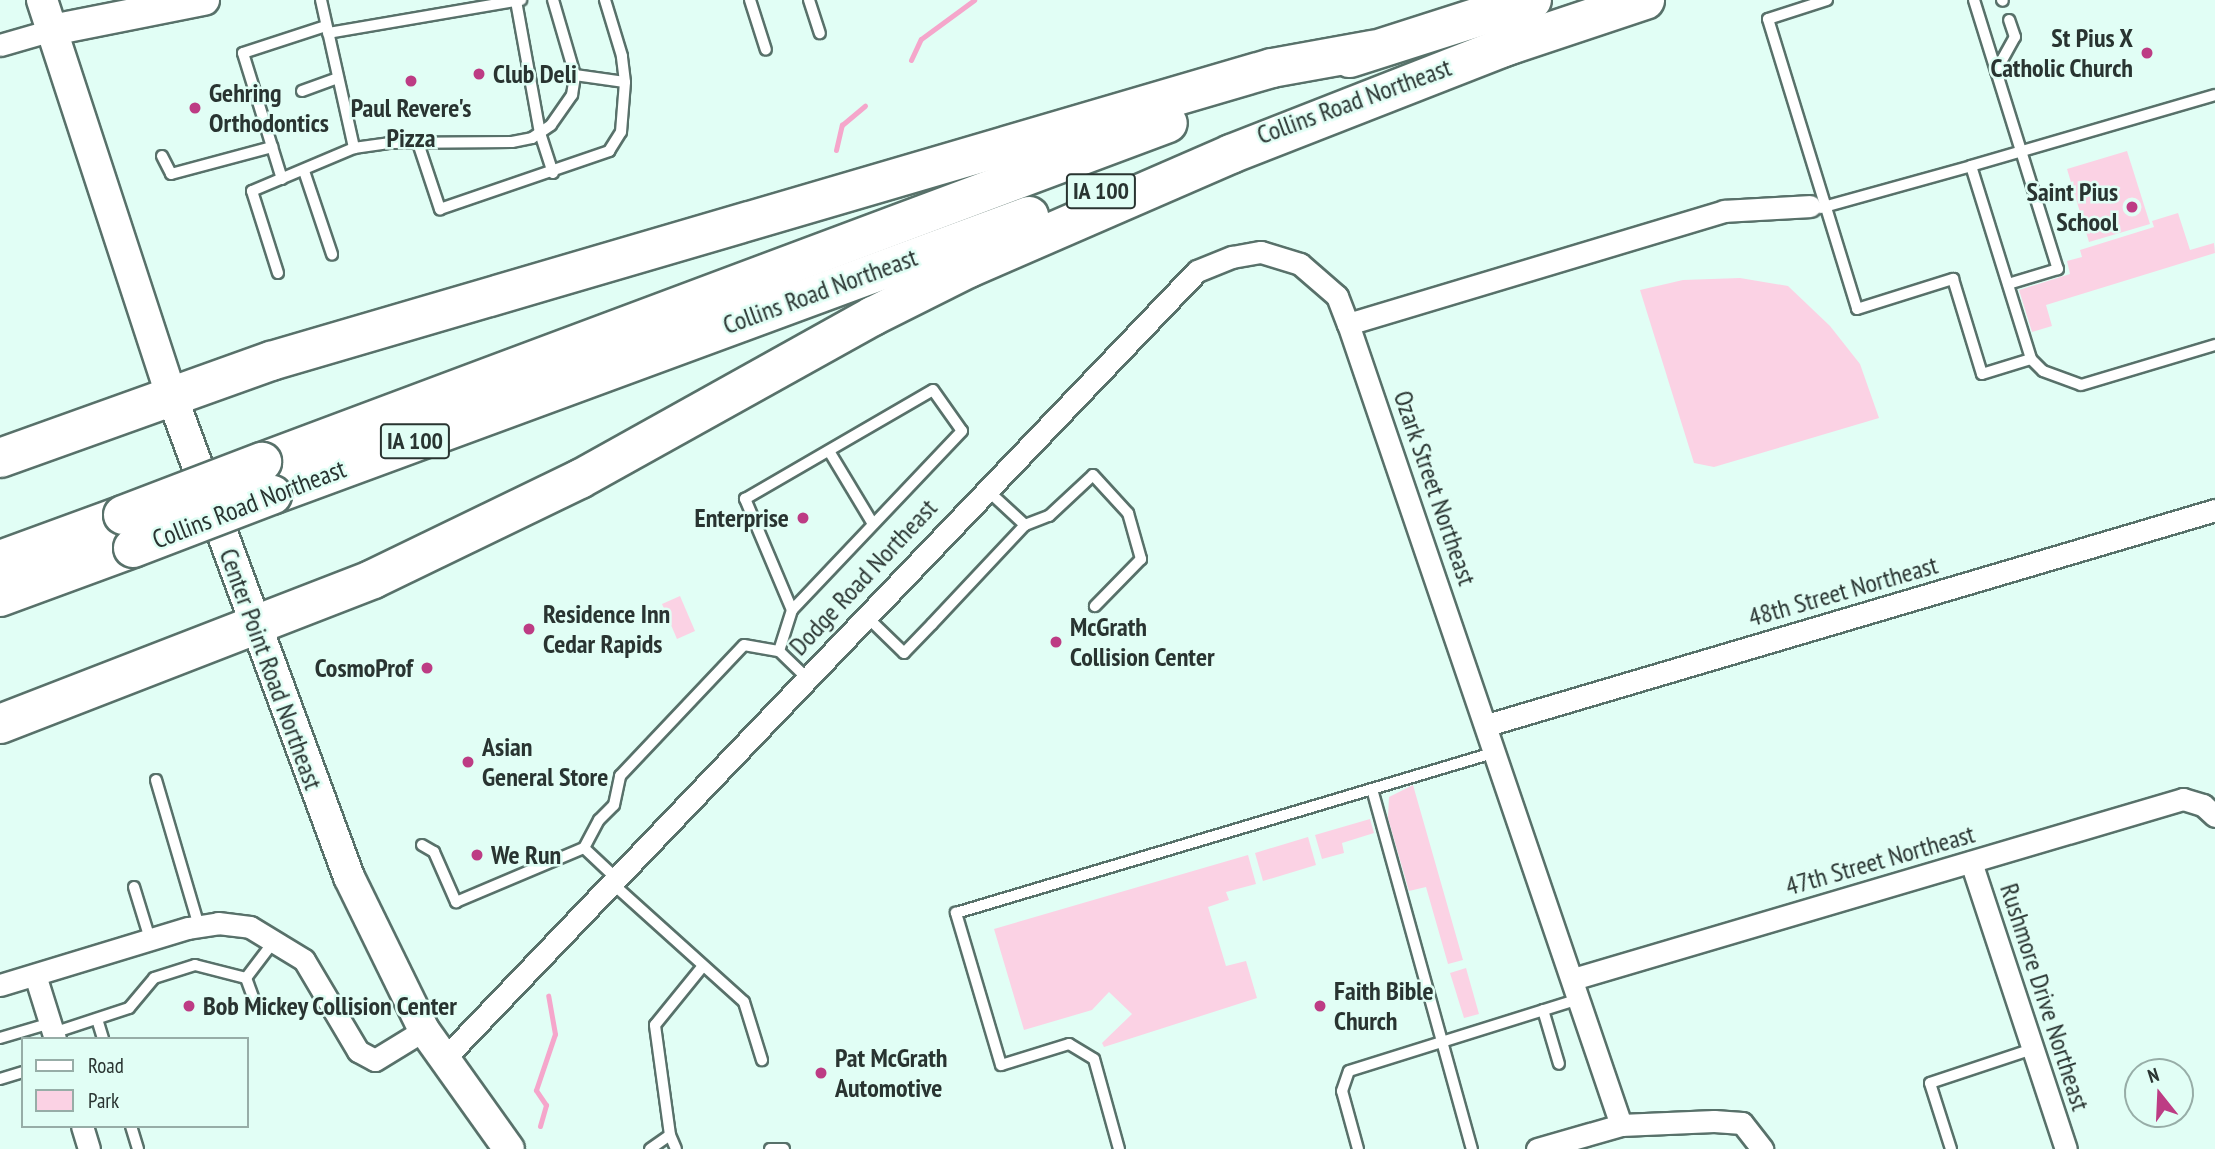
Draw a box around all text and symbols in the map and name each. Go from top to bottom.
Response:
place label: St Pius X Catholic Church [1990,22,2133,84]
marker: St Pius X Catholic Church [2139,45,2155,61]
street label: Collins Road Northeast [1253,51,1455,151]
place label: Club Deli [493,58,577,90]
marker: Club Deli [471,66,487,82]
marker: Paul Revere's Pizza [403,73,419,89]
place label: Gehring Orthodontics [209,77,329,138]
place label: Paul Revere's Pizza [351,92,471,154]
marker: Gehring Orthodontics [187,100,203,116]
road number: IA 100 [1064,170,1138,211]
place label: Saint Pius School [2026,176,2118,238]
marker: Saint Pius School [2124,199,2140,215]
street label: Collins Road Northeast [719,241,921,341]
street label: Ozark Street Northeast [1387,386,1483,590]
road number: IA 100 [378,420,452,462]
street label: Collins Road Northeast [148,453,350,555]
street label: Dodge Road Northeast [783,492,943,662]
place label: Enterprise [695,502,789,534]
marker: Enterprise [795,510,811,526]
street label: Center Point Road Northeast [213,544,329,794]
street label: 48th Street Northeast [1745,549,1941,633]
place label: Residence Inn Cedar Rapids [543,598,670,660]
place label: McGrath Collision Center [1070,611,1215,672]
marker: Residence Inn Cedar Rapids [521,621,537,637]
marker: McGrath Collision Center [1048,634,1064,650]
place label: CosmoProf [315,652,413,684]
marker: CosmoProf [419,660,435,676]
place label: Asian General Store [482,731,608,792]
marker: Asian General Store [460,754,476,770]
street label: 47th Street Northeast [1782,818,1978,902]
place label: We Run [491,839,561,871]
marker: We Run [469,847,485,863]
street label: Rushmore Drive Northeast [1994,880,2096,1114]
place label: Faith Bible Church [1334,975,1434,1036]
place label: Bob Mickey Collision Center [203,990,458,1022]
marker: Bob Mickey Collision Center [181,998,197,1014]
marker: Faith Bible Church [1312,998,1328,1014]
legend [21,1037,248,1128]
place label: Pat McGrath Automotive [835,1042,947,1104]
text: Road [88,1052,124,1079]
north arrow [2124,1058,2194,1128]
text: N [2145,1062,2162,1088]
marker: Pat McGrath Automotive [813,1065,829,1081]
text: Park [88,1087,119,1114]

